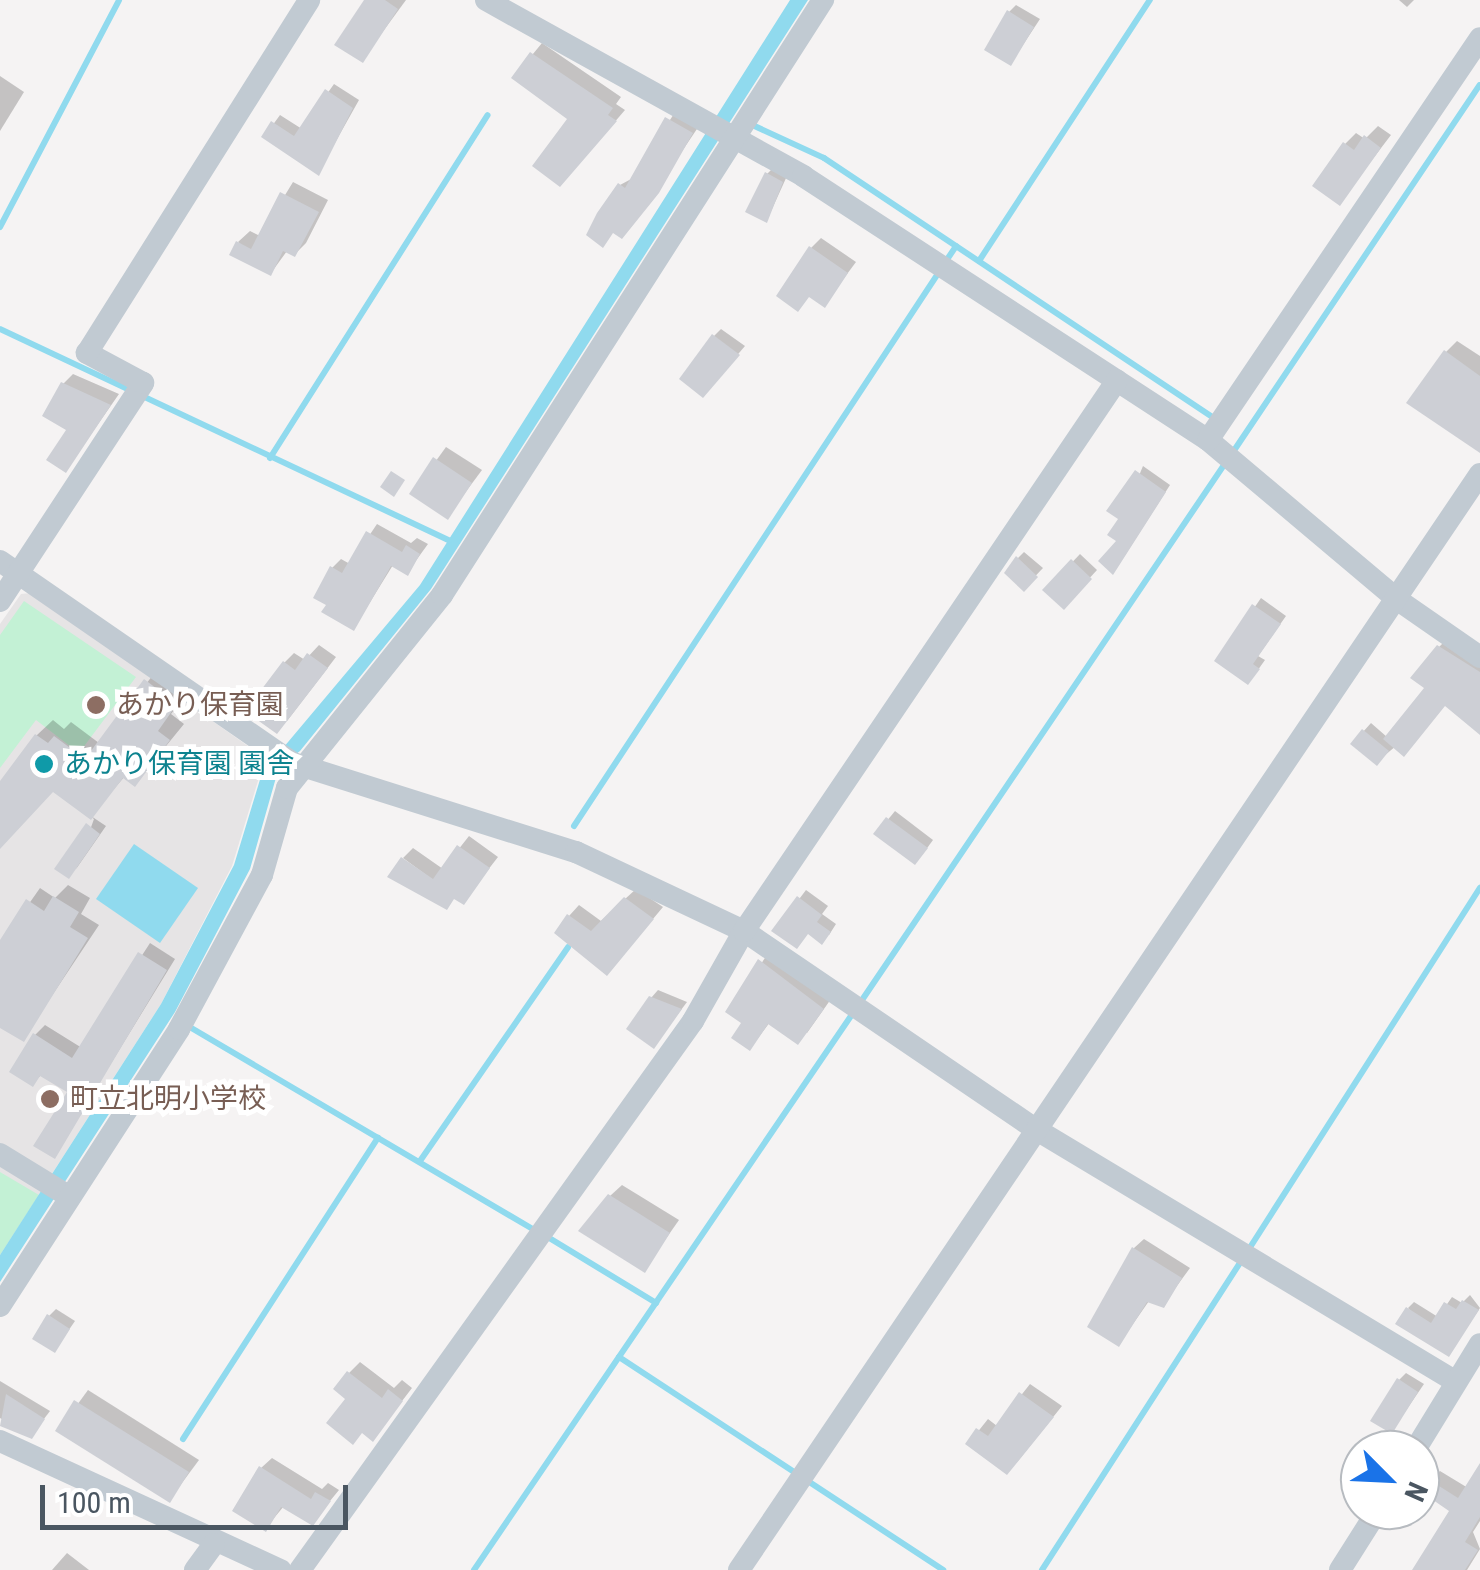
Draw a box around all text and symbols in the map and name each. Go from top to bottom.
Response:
place label: あかり保育園 [116,688,284,722]
marker: あかり保育園 [85,694,107,716]
place label: あかり保育園 園舎 [64,747,294,781]
marker: あかり保育園 園舎 [33,753,55,775]
place label: 町立北明小学校 [70,1082,266,1116]
marker: 町立北明小学校 [39,1088,61,1110]
north arrow [1340,1430,1440,1530]
scale bar [45,1465,352,1527]
text: N [1397,1477,1435,1506]
text: 100 m [57,1485,131,1520]

